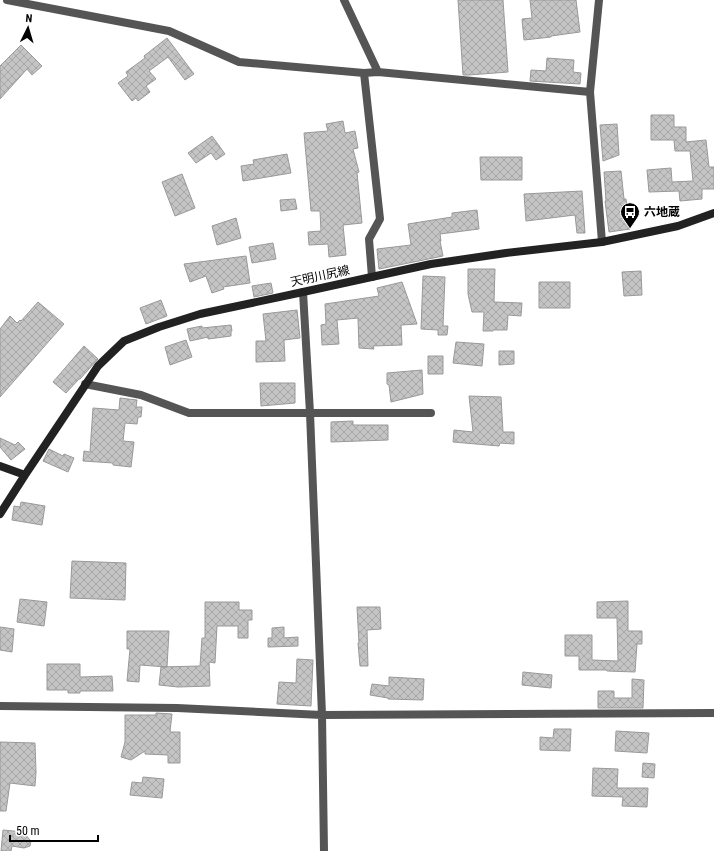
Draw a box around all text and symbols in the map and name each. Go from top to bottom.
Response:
north arrow [8,8,48,48]
text: N [25,12,33,25]
bus stop icon: 六地蔵 [619,201,641,229]
place label: 六地蔵 [644,205,680,219]
street label: 天明川尻線 [289,263,351,289]
scale bar [10,817,98,843]
text: 50 m [16,824,40,838]

